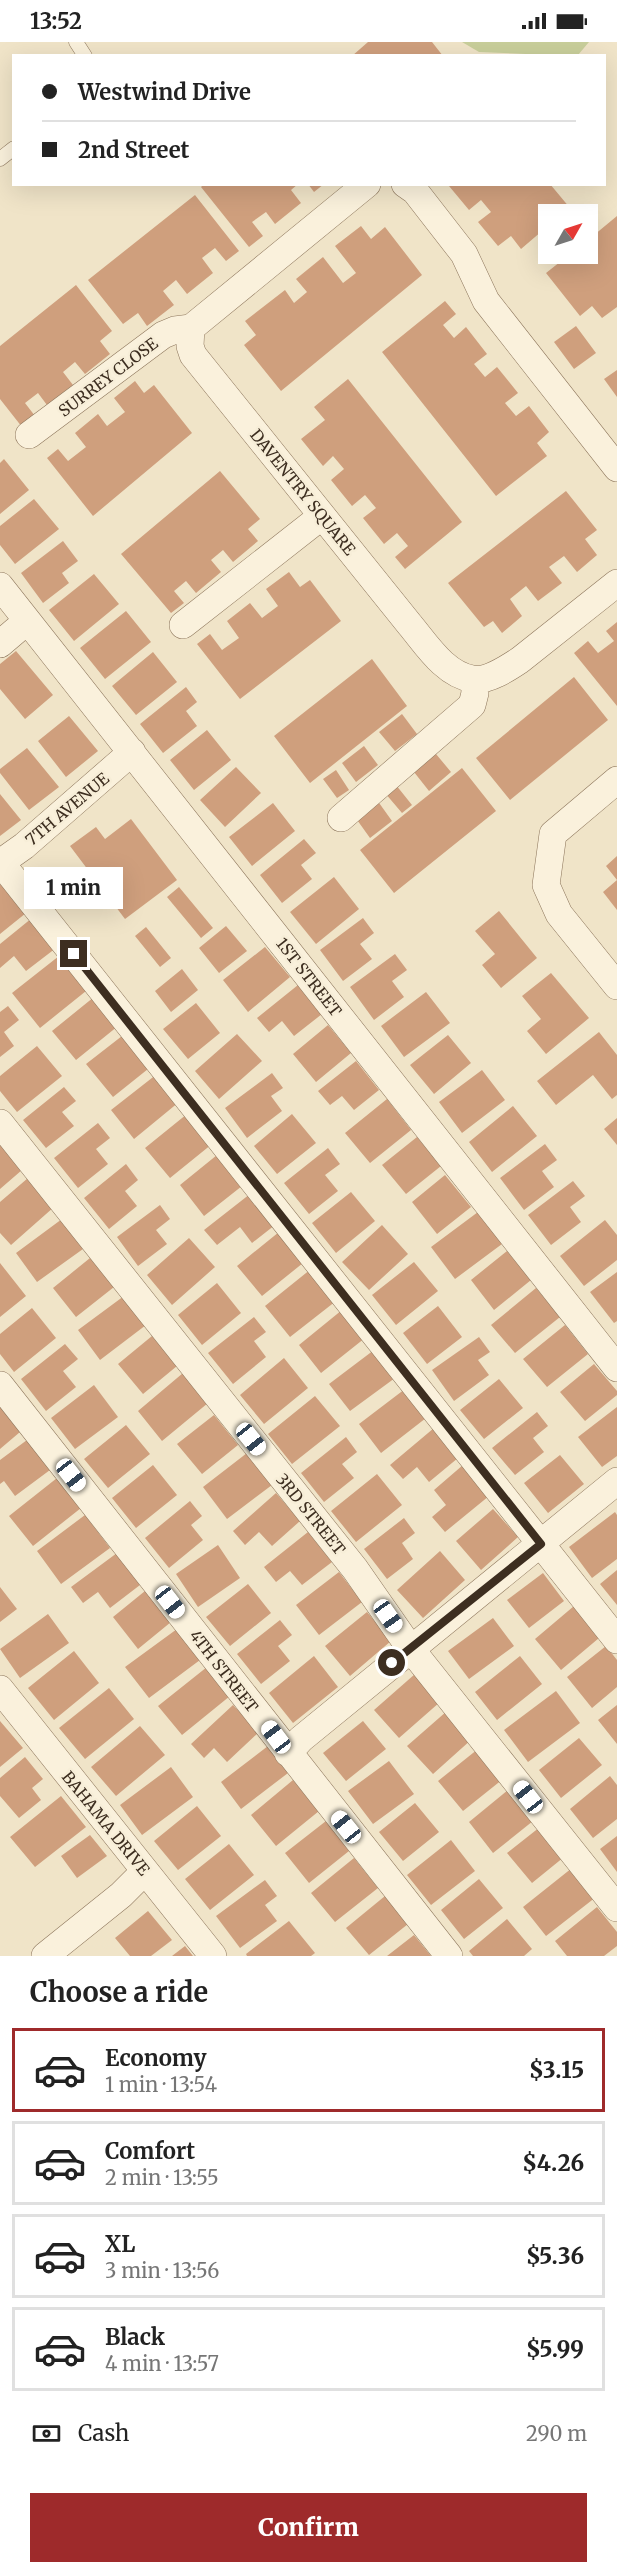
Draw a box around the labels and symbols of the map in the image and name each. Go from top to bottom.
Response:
north arrow [538,204,598,264]
street label: SURREY CLOSE [54,333,162,421]
street label: DAVENTRY SQUARE [246,425,360,560]
street label: 7TH AVENUE [21,768,113,850]
callout: 1 min [25,867,124,909]
street label: 1ST STREET [272,934,346,1020]
route end [60,940,87,967]
car [233,1419,269,1459]
car [53,1455,89,1495]
street label: 3RD STREET [272,1469,350,1559]
car [152,1582,188,1622]
car [370,1596,406,1636]
street label: 4TH STREET [186,1626,262,1716]
route start [378,1649,405,1676]
car [258,1717,294,1757]
street label: BAHAMA DRIVE [58,1767,155,1880]
car [510,1777,546,1817]
car [328,1807,364,1847]

